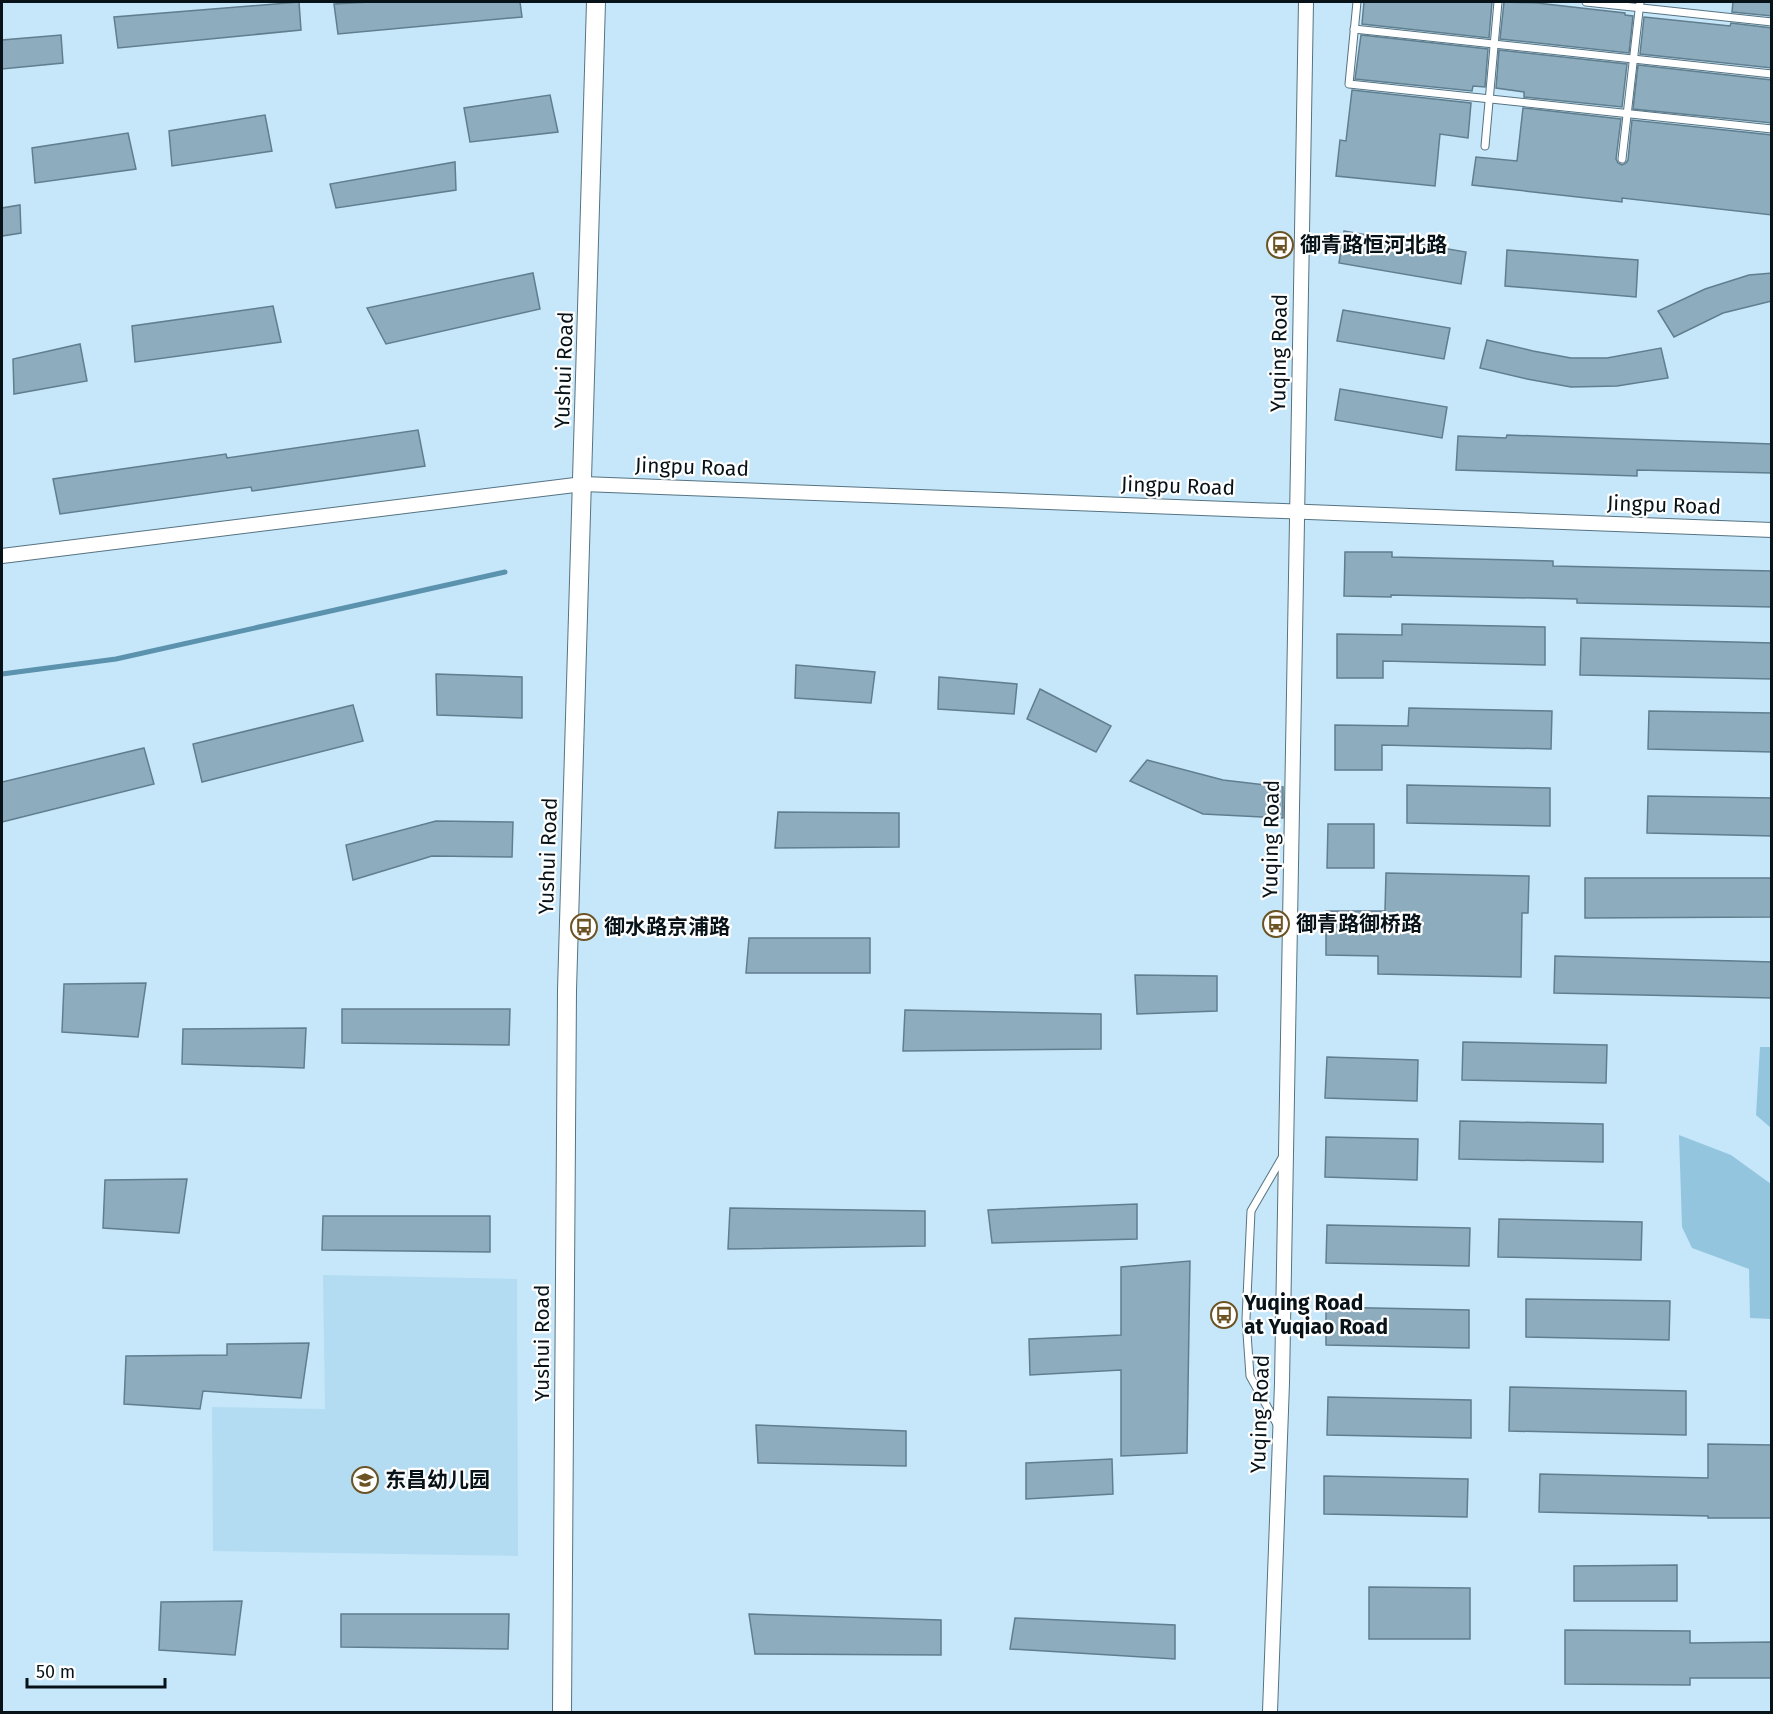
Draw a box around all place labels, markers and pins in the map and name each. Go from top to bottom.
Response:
bus stop icon: 御青路恒河北路 [1265,230,1295,260]
place label: 御青路恒河北路 [1300,232,1447,258]
bus stop icon: 御青路御桥路 [1261,909,1291,939]
place label: 御青路御桥路 [1296,911,1422,937]
bus stop icon: 御水路京浦路 [569,912,599,942]
place label: 御水路京浦路 [604,914,730,940]
place label: Yuqing Road at Yuqiao Road [1243,1290,1388,1340]
bus stop icon: Yuqing Road at Yuqiao Road [1209,1300,1239,1330]
school or university icon: 东昌幼儿园 [350,1465,380,1495]
place label: 东昌幼儿园 [385,1467,490,1493]

